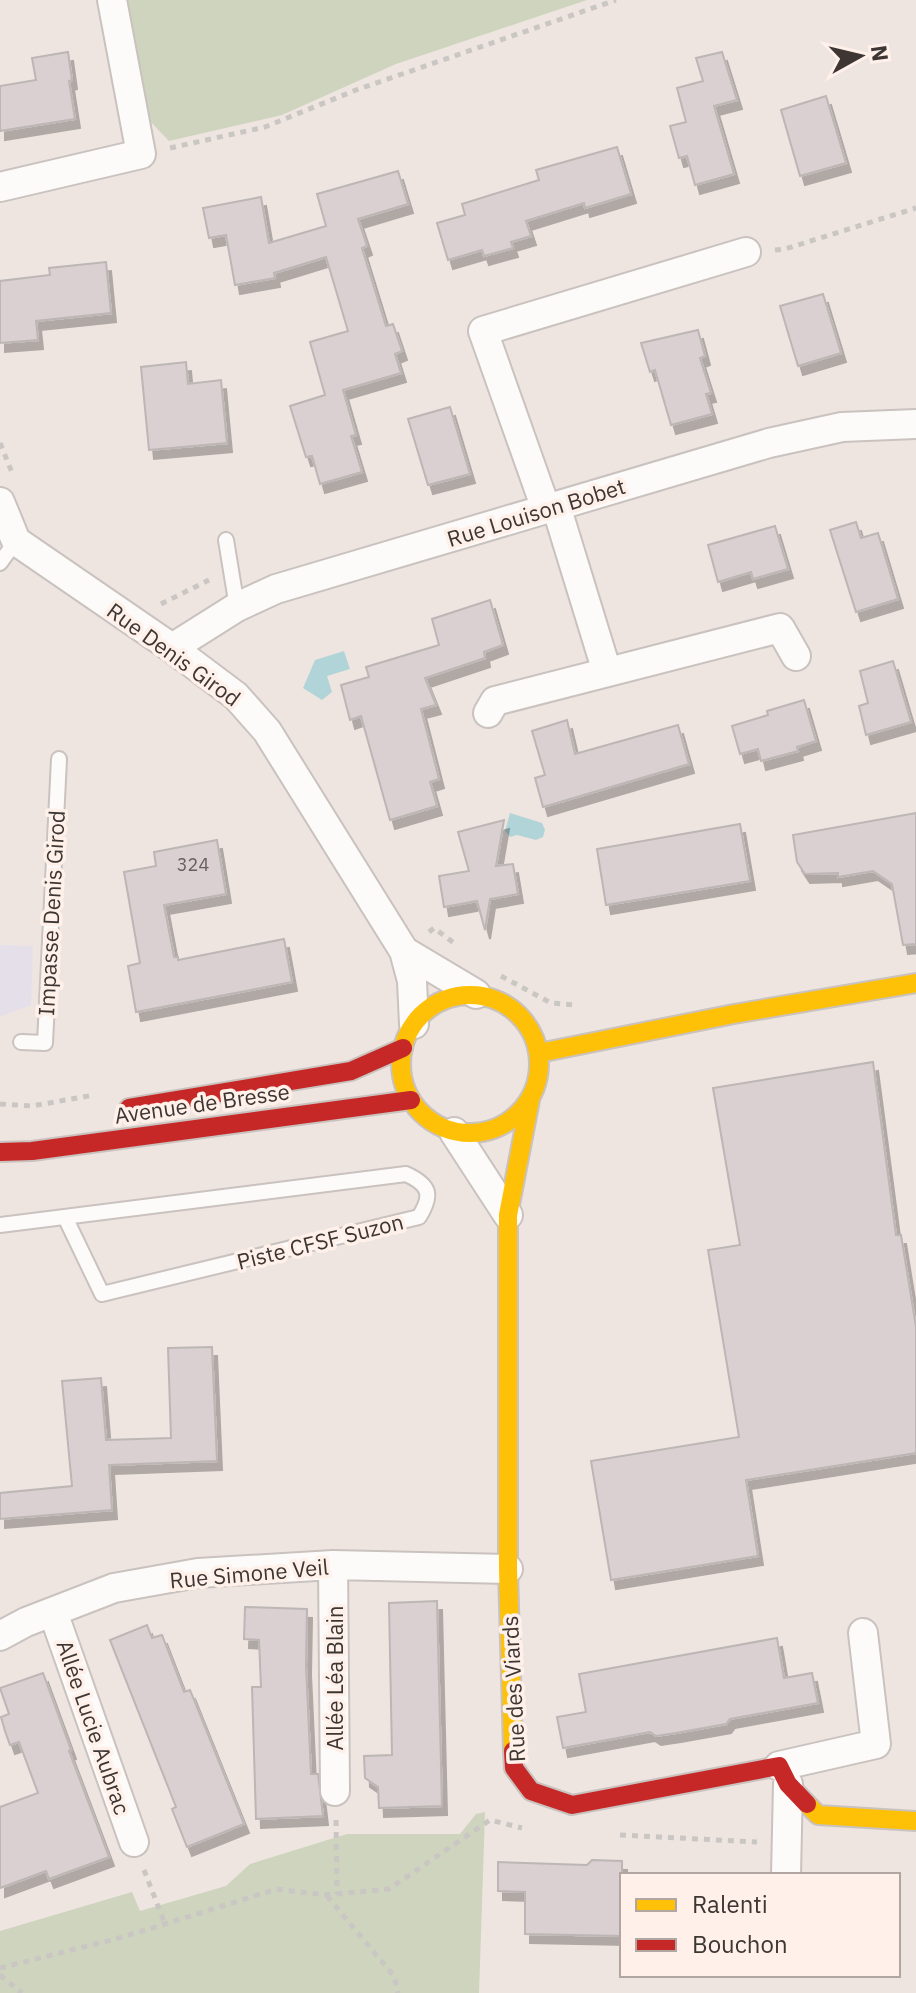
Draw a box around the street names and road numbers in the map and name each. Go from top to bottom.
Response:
street label: Rue Louison Bobet [443,471,629,553]
street label: Rue Denis Girod [101,596,247,712]
street label: Impasse Denis Girod [31,810,71,1016]
street label: Avenue de Bresse [113,1076,291,1130]
street label: Piste CFSF Suzon [234,1206,406,1276]
street label: Rue Simone Veil [168,1552,330,1594]
street label: Allée Léa Blain [320,1605,349,1751]
street label: Rue des Viards [495,1615,531,1763]
street label: Allée Lucie Aubrac [51,1636,137,1818]

